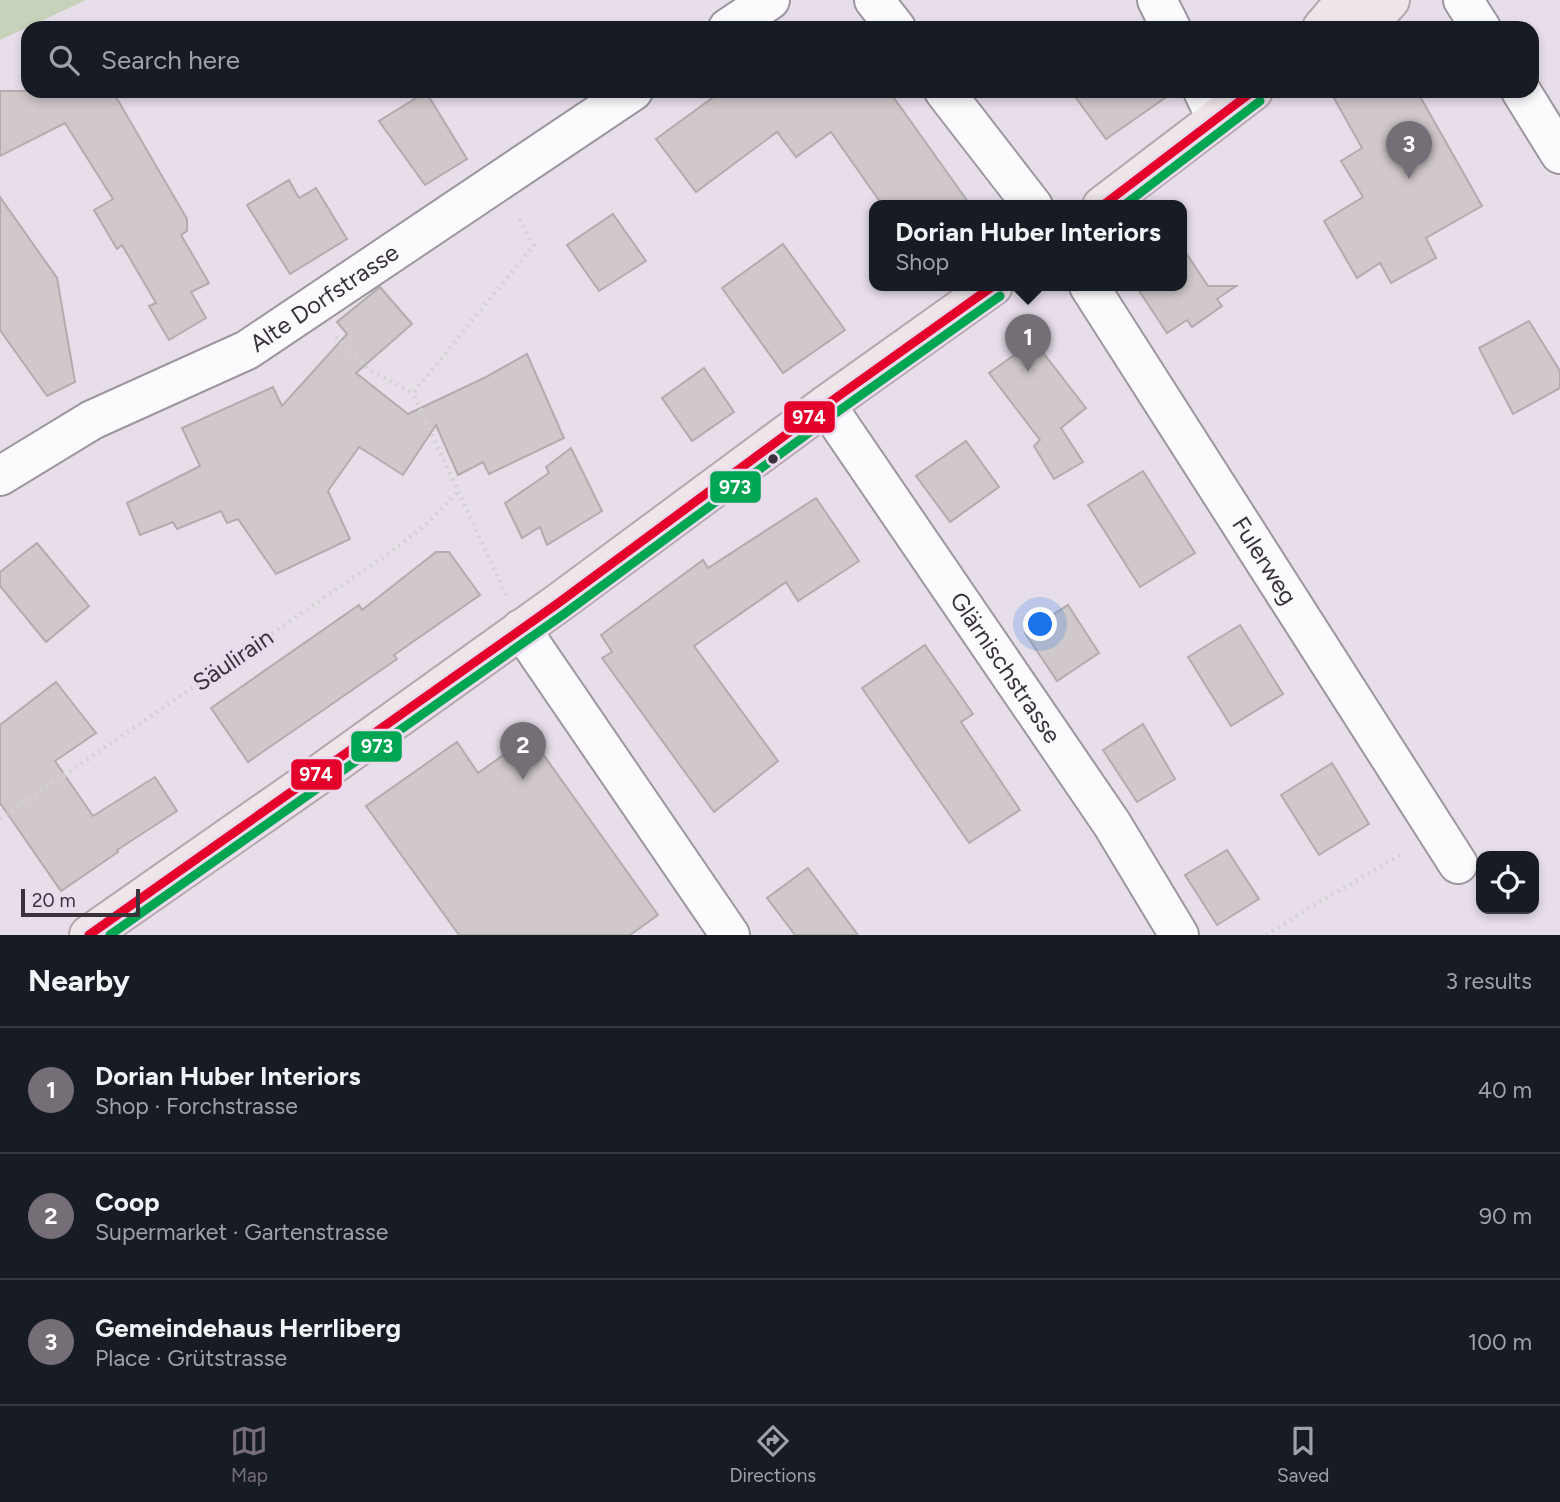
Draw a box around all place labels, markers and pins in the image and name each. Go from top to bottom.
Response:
pin: 3 [1386,121,1432,179]
pin: 1 [1005,314,1051,372]
unlabelled marker [766,452,780,466]
pin: 2 [500,722,546,780]

